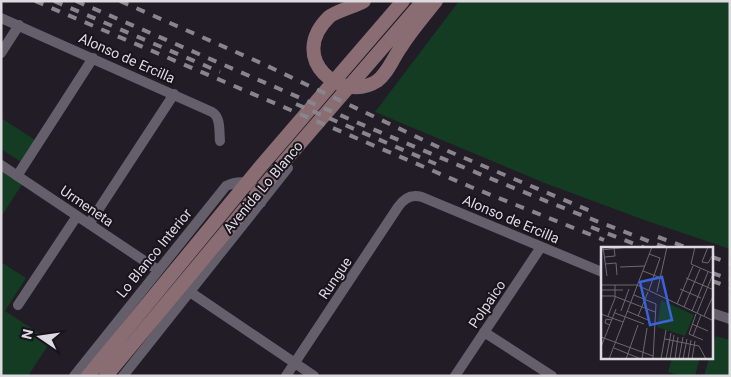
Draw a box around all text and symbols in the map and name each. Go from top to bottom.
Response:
street label: Alonso de Ercilla [76,30,178,86]
street label: Avenida Lo Blanco [220,138,306,236]
street label: Urmeneta [57,182,117,230]
street label: Alonso de Ercilla [460,191,562,247]
street label: Lo Blanco Interior [113,205,195,301]
inset map [601,247,714,360]
street label: Rungue [315,254,355,302]
street label: Polpaico [465,277,509,331]
north arrow [15,312,65,362]
text: N [18,327,36,341]

